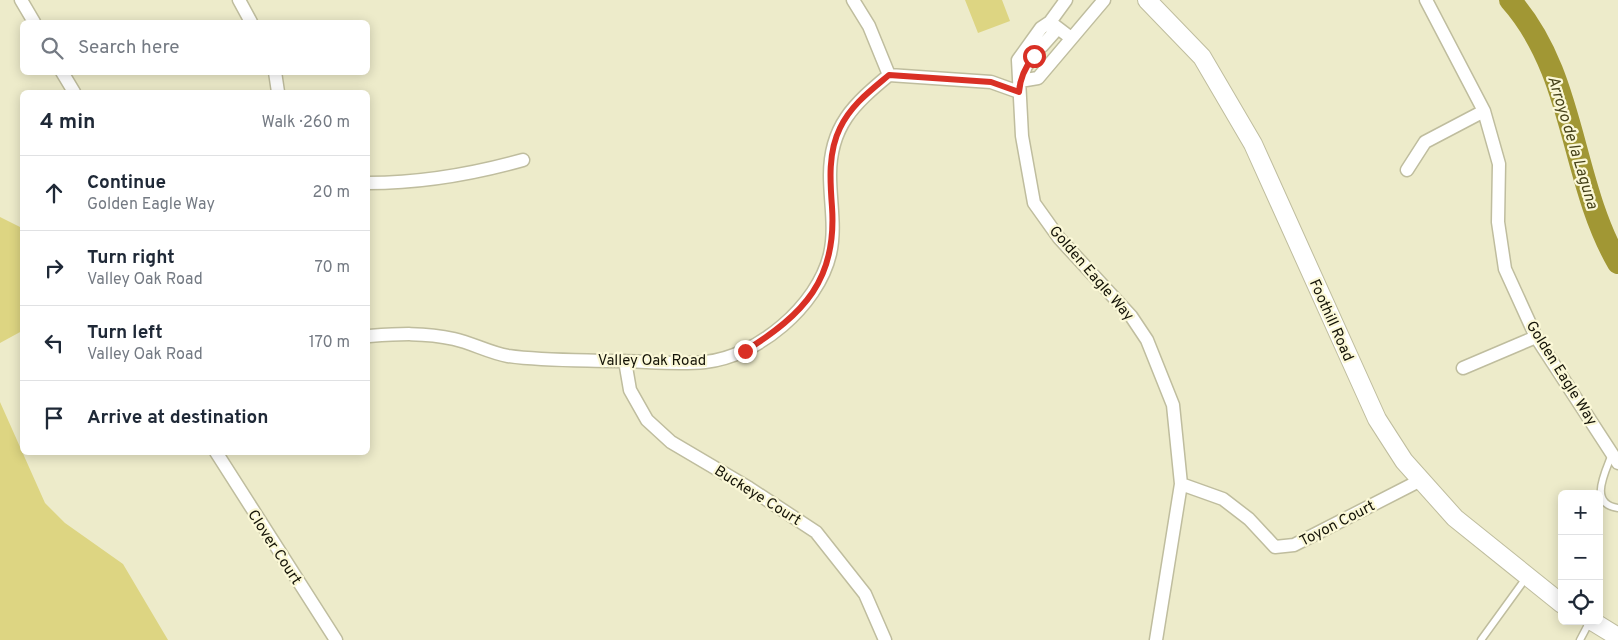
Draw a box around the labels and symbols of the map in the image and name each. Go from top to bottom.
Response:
route start [1023,45,1046,68]
water label: Arroyo de la Laguna [1542,74,1602,212]
street label: Golden Eagle Way [1044,222,1137,326]
street label: Foothill Road [1304,277,1357,365]
street label: Golden Eagle Way [1521,318,1601,430]
route end [734,340,757,363]
street label: Valley Oak Road [598,352,706,371]
street label: Buckeye Court [710,462,804,531]
street label: Toyon Court [1297,497,1379,551]
street label: Clover Court [242,507,305,589]

